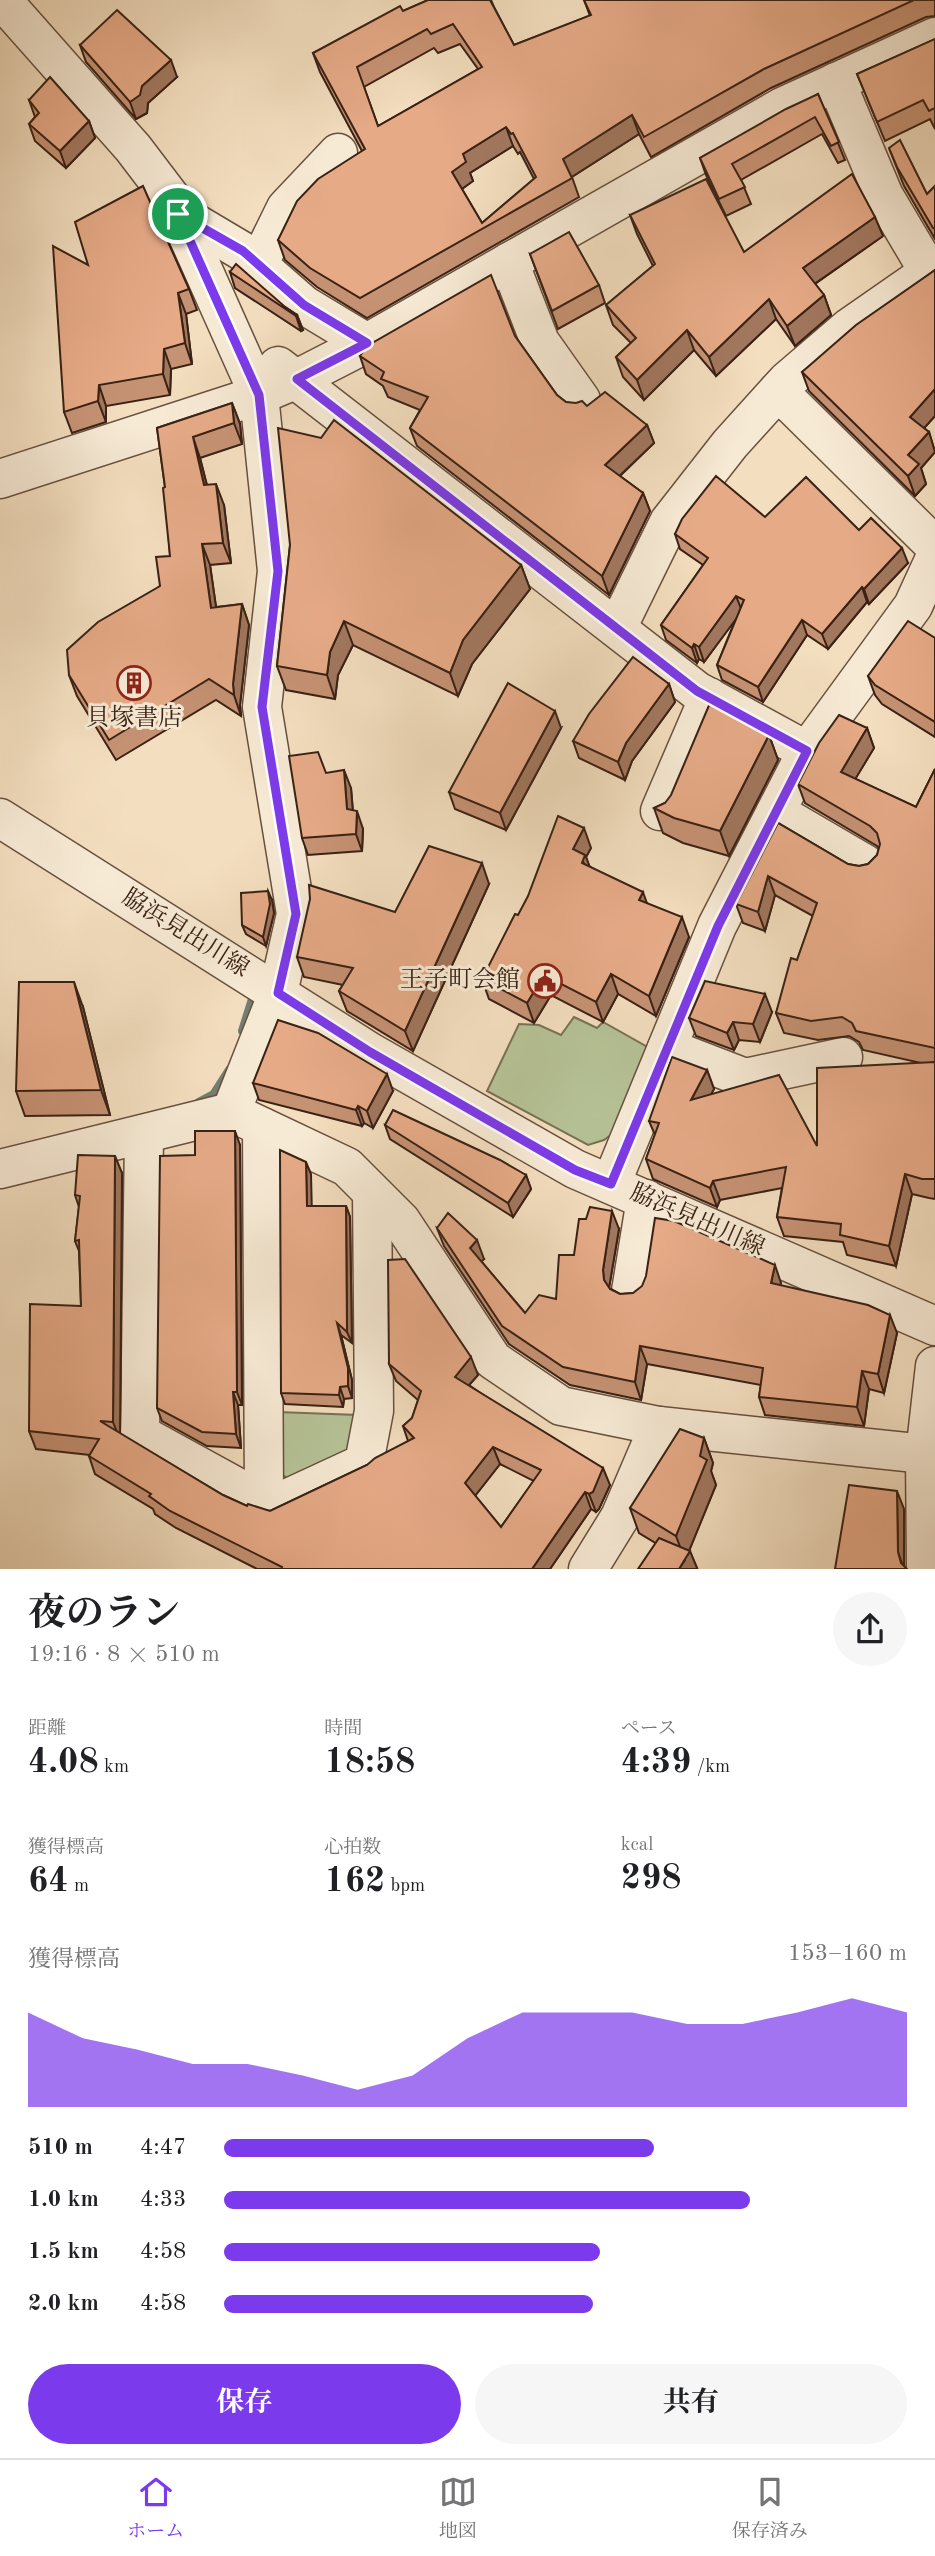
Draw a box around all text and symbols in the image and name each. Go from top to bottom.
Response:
pin [148,184,208,244]
icon: arrive [159,195,197,233]
building icon: 貝塚書店 [115,664,153,702]
place label: 貝塚書店 [86,704,182,731]
street label: 脇浜見出川線 [118,883,254,982]
public building icon: 王子町会館 [526,962,564,1000]
place label: 王子町会館 [400,966,520,993]
street label: 脇浜見出川線 [626,1178,769,1261]
button: share [833,1592,907,1666]
text: 夜のラン [28,1596,180,1634]
text: 19:16 · 8 × 510 m [28,1643,220,1666]
text: 距離 [28,1720,66,1739]
text: 時間 [324,1720,362,1739]
text: ペース [621,1720,677,1739]
text: 4.08 [28,1745,99,1780]
text: 18:58 [324,1745,415,1780]
text: 4:39 [621,1745,691,1780]
text: km [99,1758,129,1777]
text: /km [691,1758,730,1777]
text: kcal [621,1836,653,1855]
text: 獲得標高 [28,1839,104,1858]
text: 心拍数 [324,1839,381,1858]
text: 298 [621,1861,682,1896]
text: 64 [28,1864,69,1899]
text: 162 [324,1864,385,1899]
text: m [69,1877,89,1896]
text: bpm [385,1877,425,1896]
text: 153–160 m [788,1942,907,1965]
text: 獲得標高 [28,1948,120,1971]
text: 510 m [28,2136,93,2159]
text: 4:47 [140,2136,186,2159]
text: 1.0 km [28,2188,99,2211]
text: 4:33 [140,2188,186,2211]
text: 1.5 km [28,2240,99,2263]
text: 4:58 [140,2240,186,2263]
text: 2.0 km [28,2292,99,2315]
text: 4:58 [140,2292,186,2315]
button: 保存 [28,2364,461,2444]
button: 共有 [475,2364,907,2444]
tab: ホーム [127,2473,184,2544]
tab: 地図 [439,2473,477,2544]
tab: 保存済み [732,2473,808,2544]

